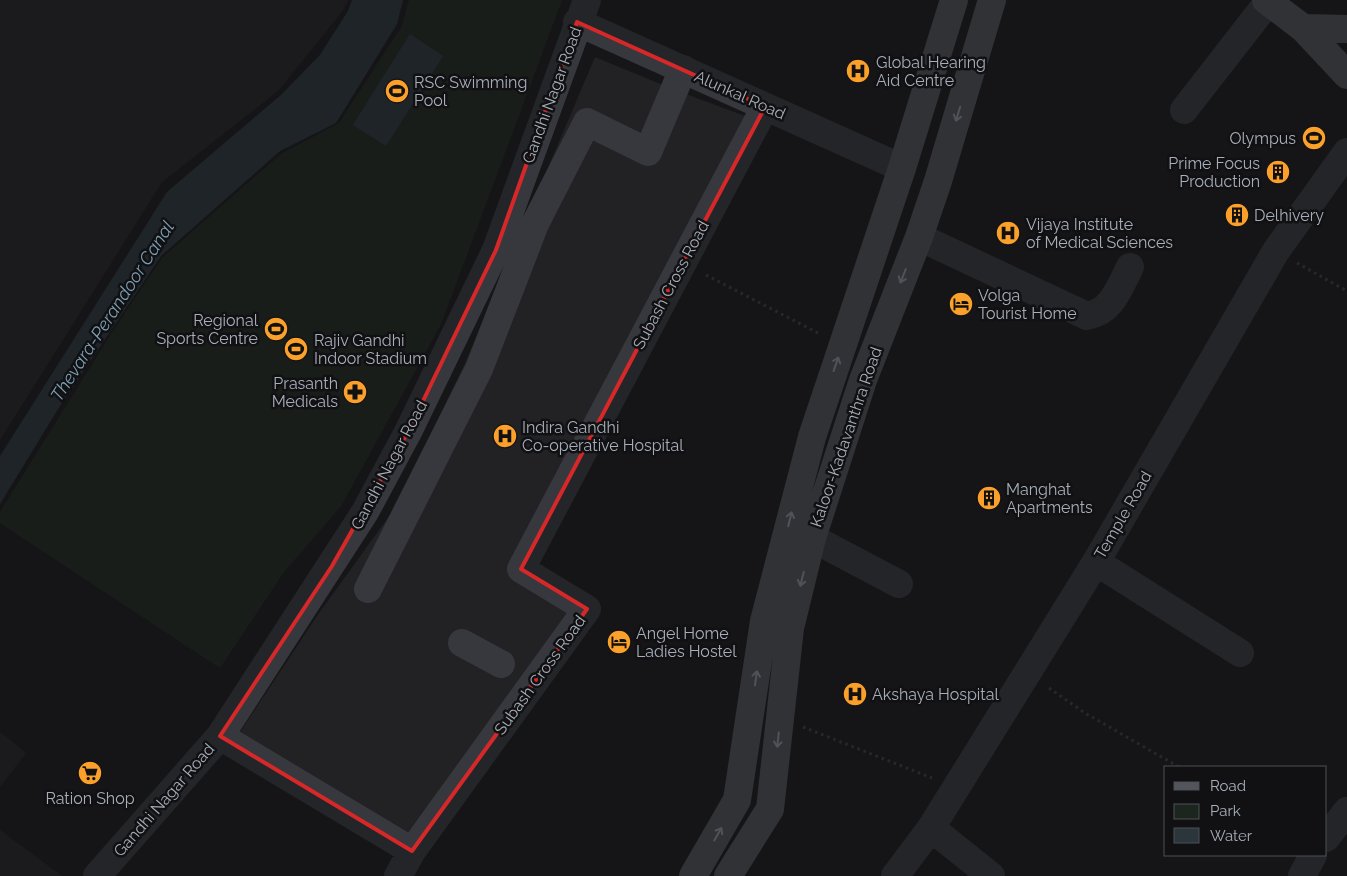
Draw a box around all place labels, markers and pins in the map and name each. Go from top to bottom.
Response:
place label: Global Hearing Aid Centre [876,53,986,90]
hospital icon: Global Hearing Aid Centre [845,58,871,84]
place label: RSC Swimming Pool [414,73,527,110]
sports icon: RSC Swimming Pool [384,78,410,104]
sports icon: Olympus [1301,125,1327,151]
place label: Olympus [1229,129,1296,148]
place label: Prime Focus Production [1168,154,1260,191]
building icon: Prime Focus Production [1265,159,1291,185]
building icon: Delhivery [1224,202,1250,228]
place label: Delhivery [1254,206,1324,225]
place label: Vijaya Institute of Medical Sciences [1026,215,1173,252]
hospital icon: Vijaya Institute of Medical Sciences [995,220,1021,246]
place label: Volga Tourist Home [978,286,1077,323]
hotel icon: Volga Tourist Home [948,291,974,317]
place label: Regional Sports Centre [156,311,259,348]
sports icon: Regional Sports Centre [263,316,289,342]
place label: Rajiv Gandhi Indoor Stadium [314,331,427,368]
sports icon: Rajiv Gandhi Indoor Stadium [283,336,309,362]
place label: Prasanth Medicals [272,374,338,411]
pharmacy icon: Prasanth Medicals [342,379,368,405]
place label: Indira Gandhi Co-operative Hospital [522,418,684,455]
hospital icon: Indira Gandhi Co-operative Hospital [492,423,518,449]
place label: Manghat Apartments [1006,480,1093,517]
building icon: Manghat Apartments [976,485,1002,511]
place label: Angel Home Ladies Hostel [636,624,737,661]
hotel icon: Angel Home Ladies Hostel [606,629,632,655]
hospital icon: Akshaya Hospital [842,681,868,707]
place label: Akshaya Hospital [872,685,999,704]
supermarket icon: Ration Shop [77,760,103,786]
place label: Ration Shop [45,789,135,808]

